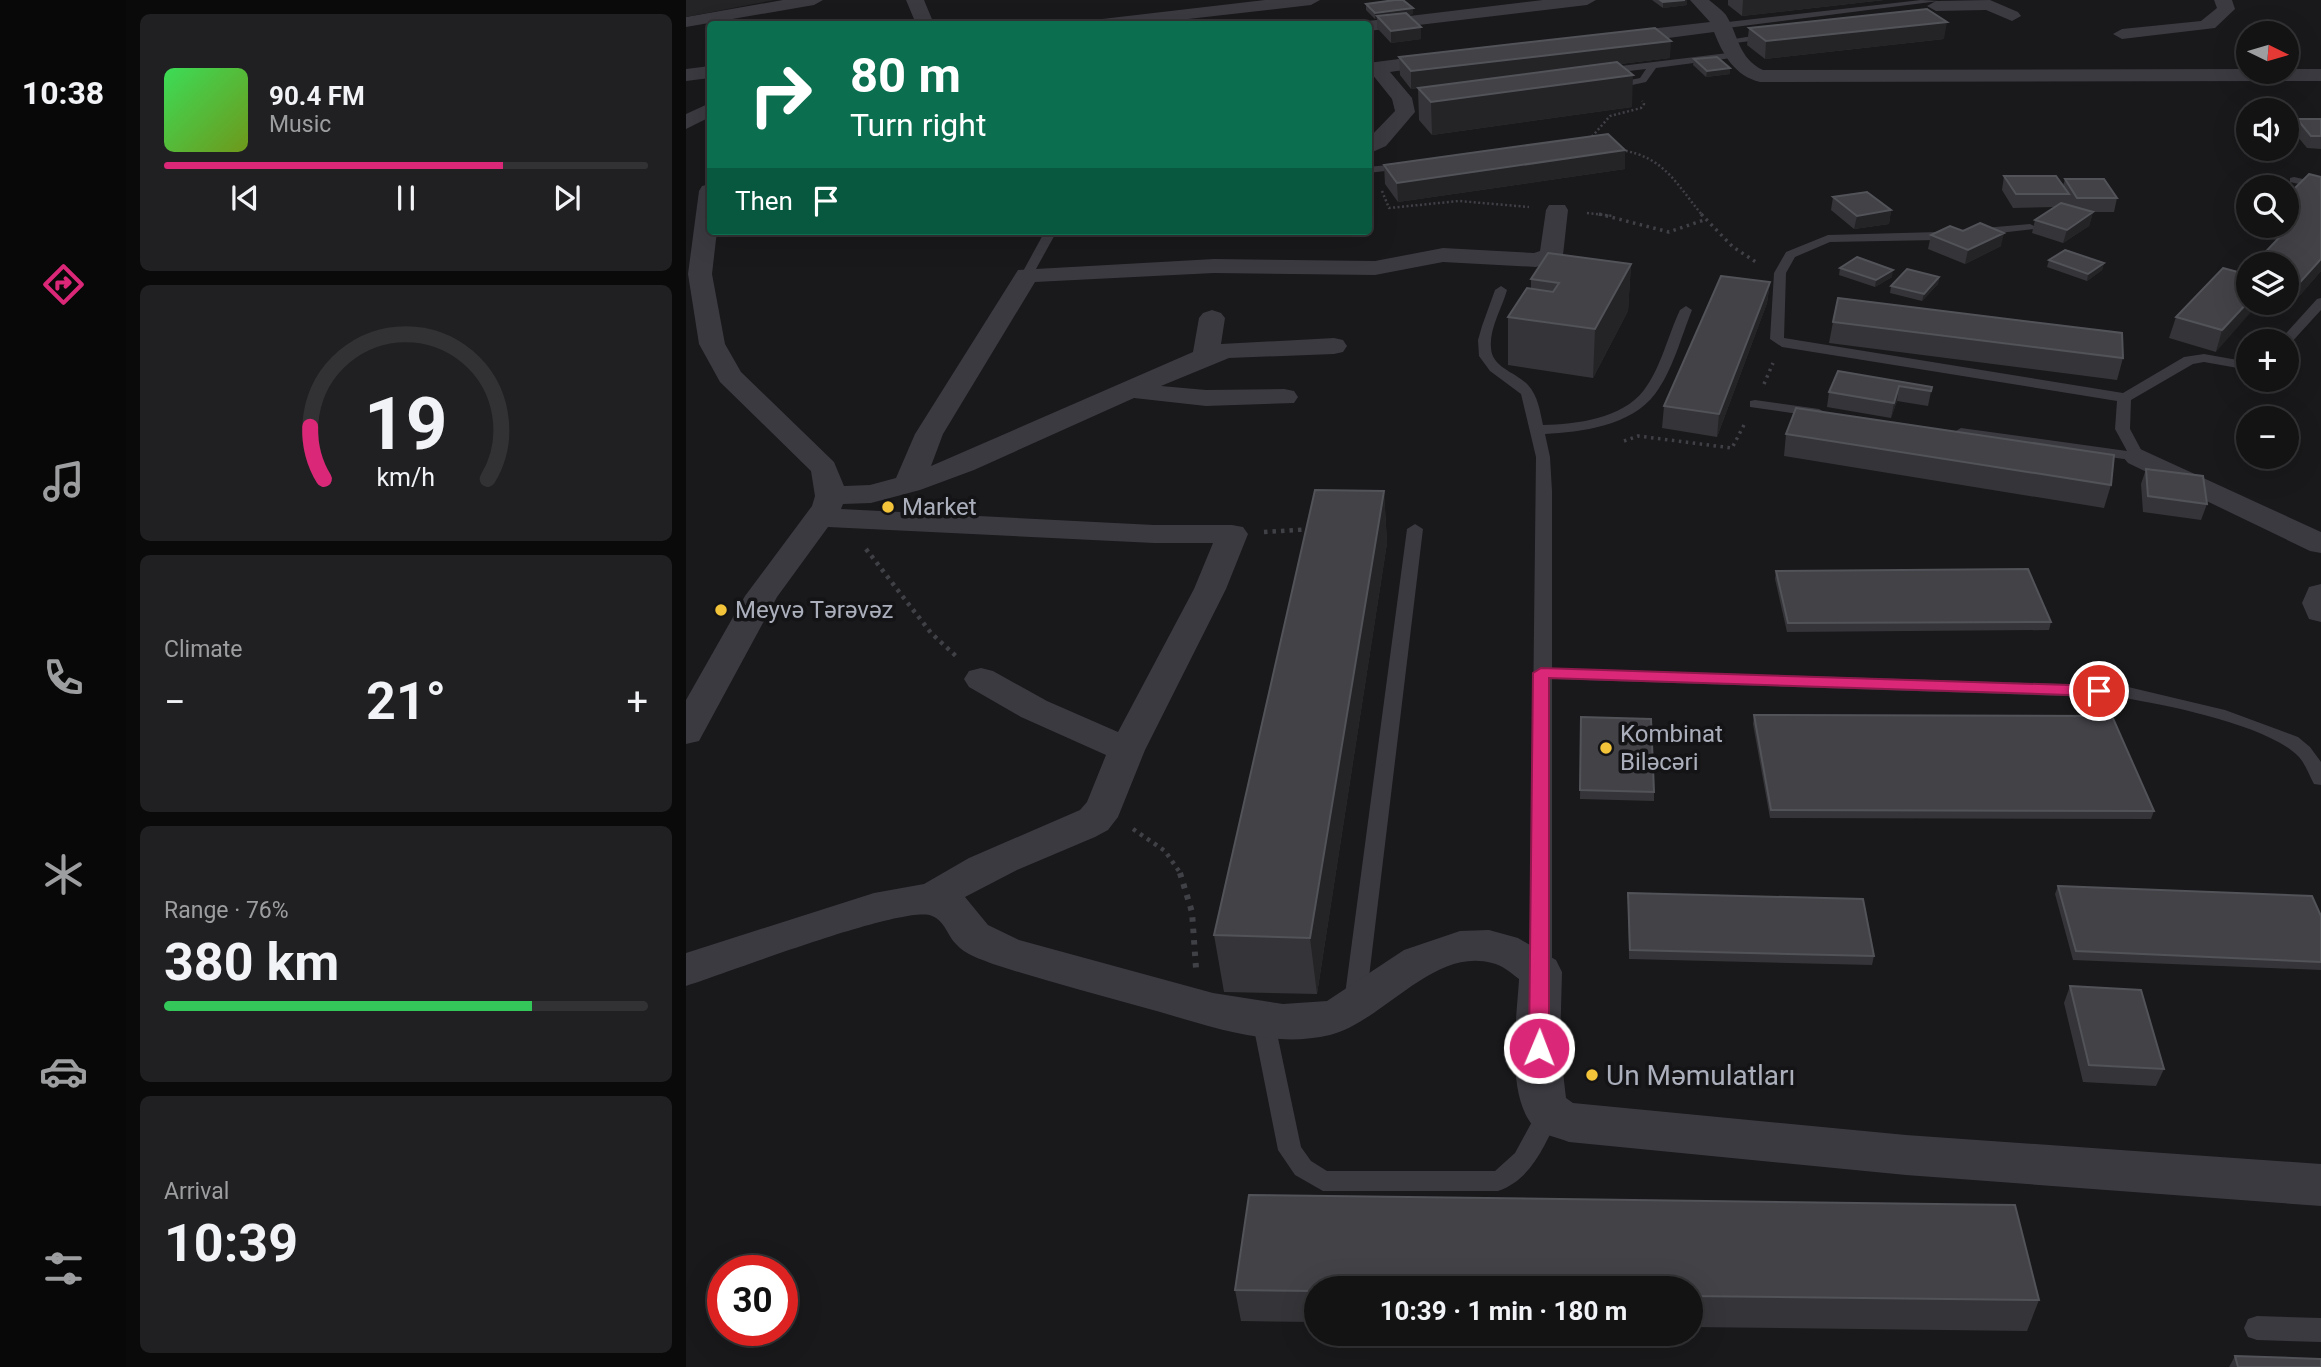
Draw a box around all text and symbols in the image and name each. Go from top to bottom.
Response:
north arrow [2236,21,2300,84]
map controls [2236,21,2299,469]
text: 80 m [850,47,961,104]
icon: right [735,49,826,140]
text: 10:38 [22,74,104,112]
text: 90.4 FM [269,81,365,111]
button: sound [2236,98,2299,161]
text: Turn right [850,106,986,144]
text: Music [269,111,331,138]
button: search [2236,175,2299,238]
icon: previous [226,179,264,217]
icon: pause [387,179,425,217]
icon: next [548,179,586,217]
icon: arrive [807,182,845,220]
text: Then [735,186,793,216]
button: layers [2236,252,2299,315]
icon: directions [39,260,88,309]
button: + [2236,329,2299,392]
text: 19 [364,381,448,467]
button: − [2236,406,2299,469]
icon: music [39,457,88,506]
text: km/h [377,463,435,492]
place label: Market [902,493,977,521]
marker: Market [880,499,896,515]
place label: Meyvə Tərəvəz [735,596,894,624]
marker: Meyvə Tərəvəz [713,602,729,618]
text: Climate [164,636,243,663]
icon: phone [39,653,88,702]
pin [2069,661,2129,721]
text: 21° [366,671,446,732]
icon: arrive [2080,672,2118,710]
text: − [164,680,186,724]
text: + [626,680,648,724]
place label: Kombinat Biləcəri [1620,720,1723,776]
marker: Kombinat Biləcəri [1598,740,1614,756]
icon: climate [39,850,88,899]
text: Range · 76% [164,897,289,924]
text: 380 km [164,932,339,993]
position arrow [1502,1011,1576,1085]
icon: car [39,1047,88,1096]
place label: Un Məmulatları [1606,1059,1795,1092]
marker: Un Məmulatları [1584,1067,1600,1083]
text: Arrival [164,1178,229,1205]
text: 10:39 [164,1213,298,1274]
icon: filters [39,1244,88,1293]
speed limit sign: 30 [707,1255,798,1346]
text: 10:39 · 1 min · 180 m [1380,1296,1627,1326]

